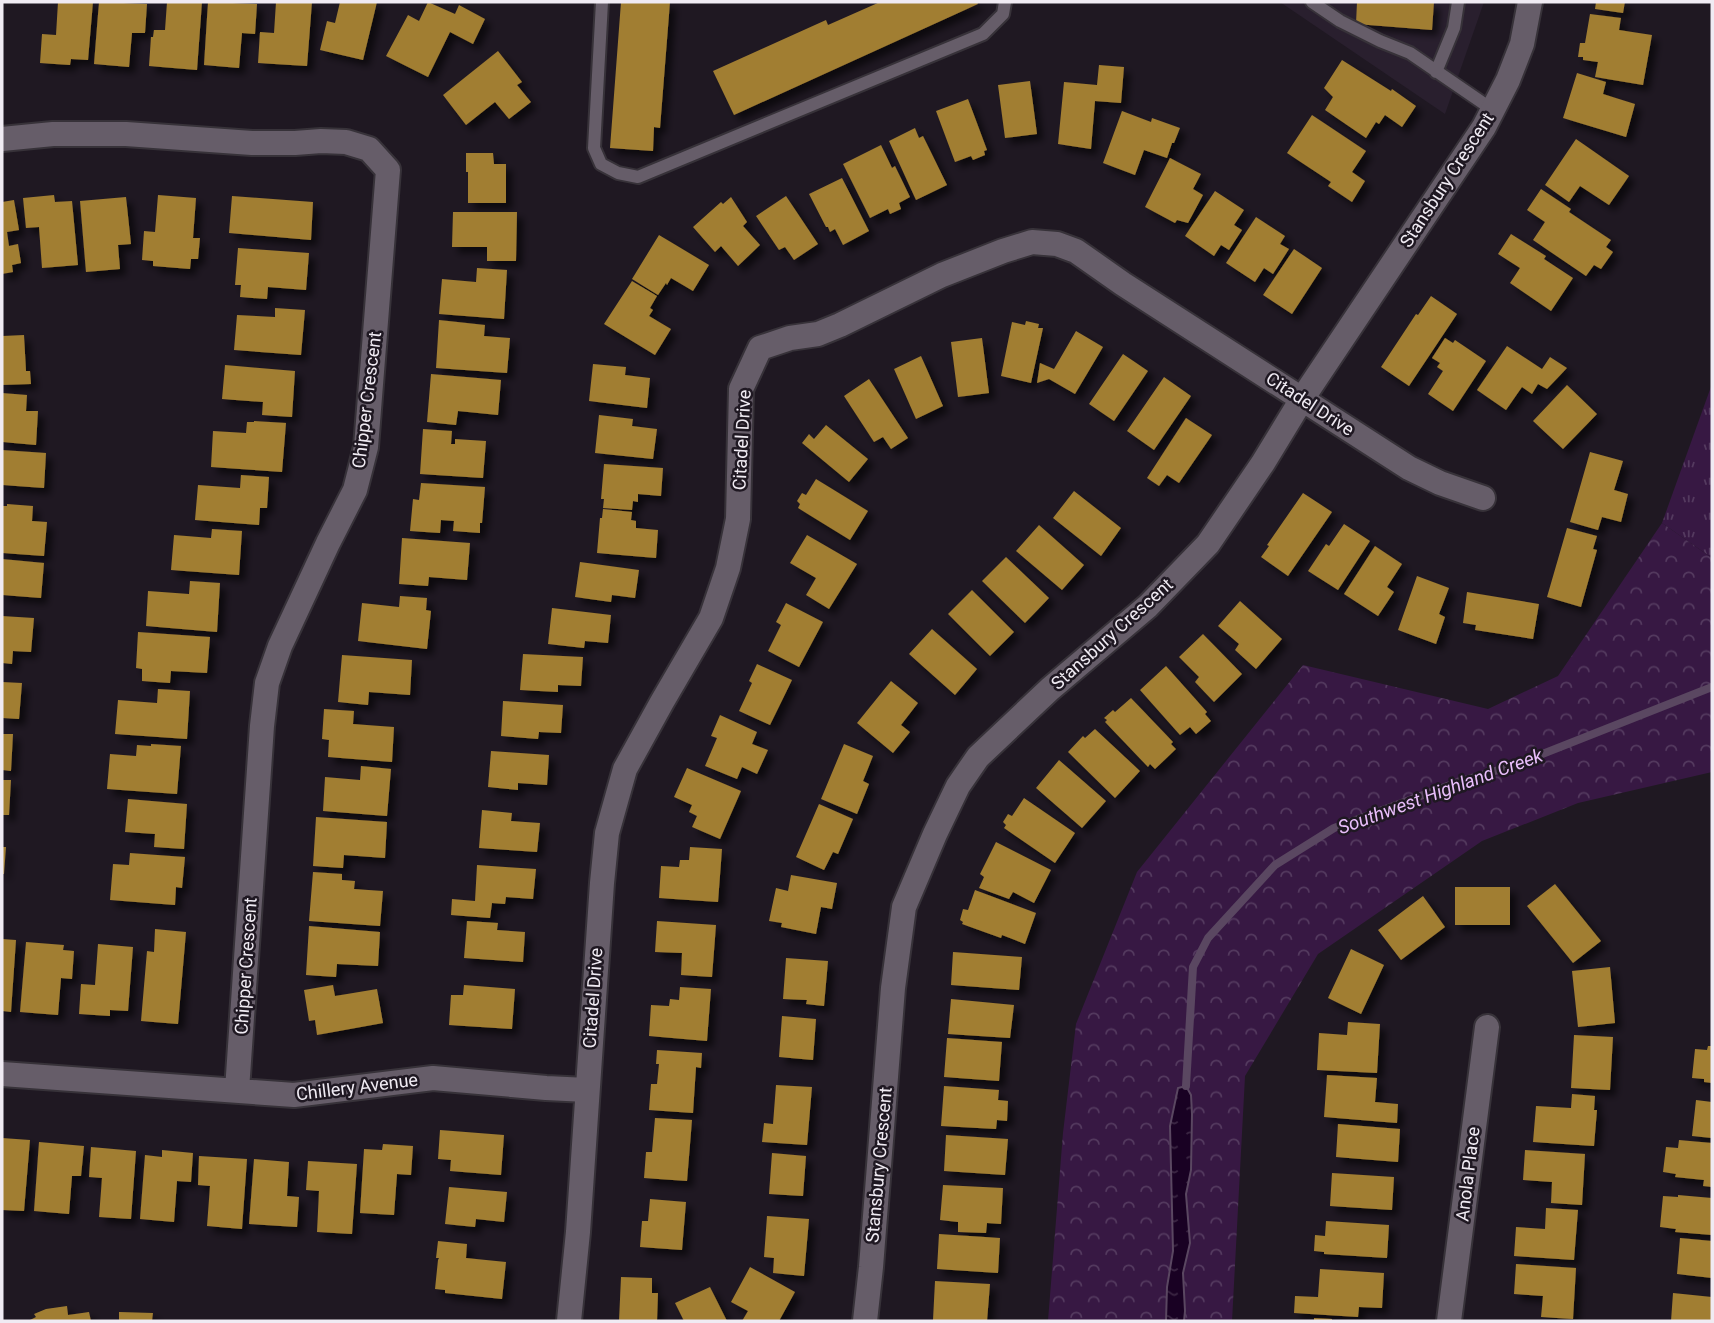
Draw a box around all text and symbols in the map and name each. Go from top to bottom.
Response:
street label: Stansbury Crescent [1395,108,1498,251]
street label: Chipper Crescent [348,330,385,470]
street label: Citadel Drive [1262,367,1358,440]
street label: Citadel Drive [728,389,755,491]
street label: Stansbury Crescent [1047,574,1177,694]
water label: Southwest Highland Creek [1335,743,1546,839]
street label: Chipper Crescent [230,896,261,1035]
street label: Citadel Drive [579,947,606,1049]
street label: Chillery Avenue [295,1069,419,1104]
street label: Stansbury Crescent [861,1086,896,1244]
street label: Anola Place [1451,1125,1484,1222]

